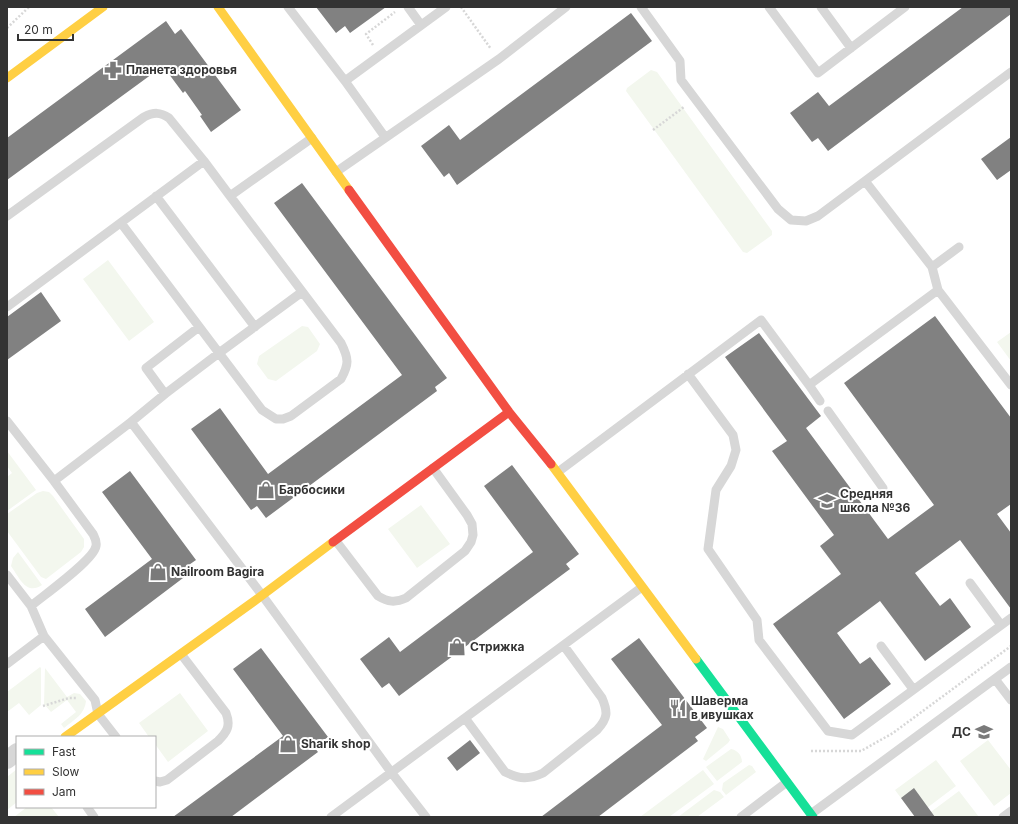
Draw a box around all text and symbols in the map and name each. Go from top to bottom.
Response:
scale bar [18,16,73,42]
text: 20 m [24,22,53,37]
pharmacy icon: Планета здоровья [103,60,123,80]
place label: Планета здоровья [126,62,237,77]
shop icon: Барбосики [256,480,276,500]
place label: Барбосики [279,482,345,497]
place label: Средняя школа №36 [840,486,910,515]
school or university icon: Средняя школа №36 [817,491,837,511]
shop icon: Nailroom Bagira [148,562,168,582]
place label: Nailroom Bagira [171,564,264,579]
shop icon: Стрижка [447,637,467,657]
place label: Стрижка [470,639,524,654]
place label: Шаверма в ивушках [691,693,754,722]
restaurant icon: Шаверма в ивушках [668,698,688,718]
school or university icon: ДС [974,722,994,742]
place label: ДС [952,724,971,739]
shop icon: Sharik shop [278,734,298,754]
legend [16,736,156,808]
place label: Sharik shop [301,736,371,751]
text: Fast [52,744,76,759]
text: Slow [52,764,80,779]
text: Jam [52,784,76,799]

